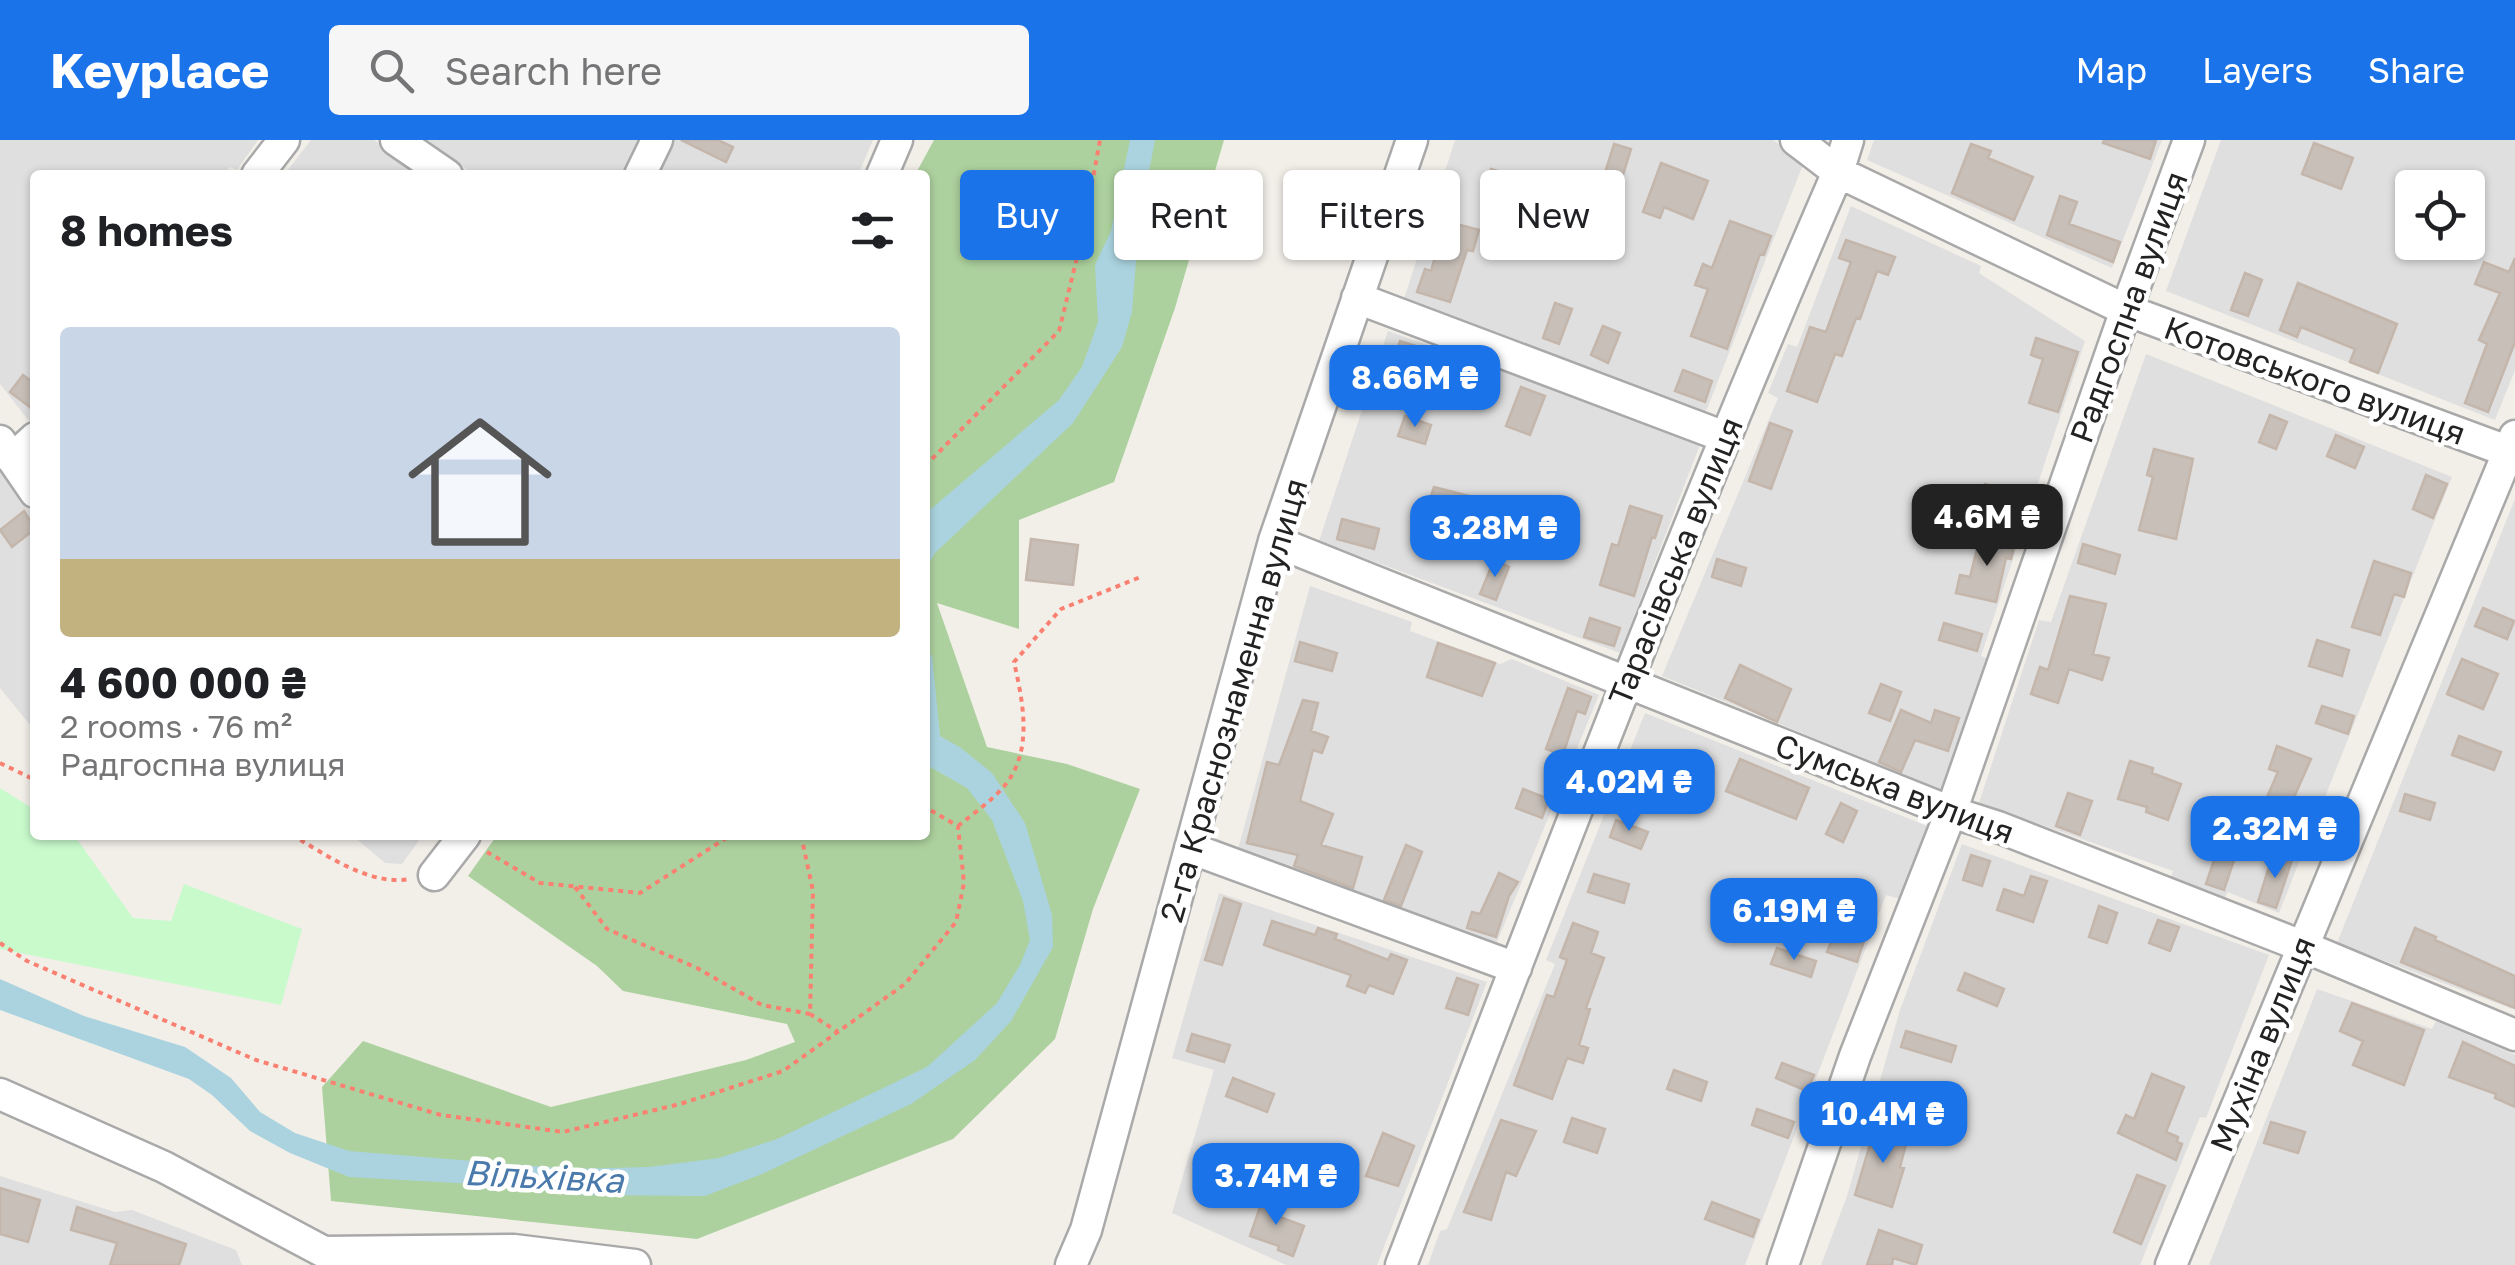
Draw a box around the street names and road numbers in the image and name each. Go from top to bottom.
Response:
street label: Радгоспна вулиця [2061,166,2195,448]
street label: Котовського вулиця [2159,308,2471,452]
street label: Тарасівська вулиця [1600,412,1750,710]
street label: 2-га Краснознаменна вулиця [1151,474,1315,926]
street label: Сумська вулиця [1770,725,2020,851]
street label: Мухіна вулиця [2202,931,2322,1157]

